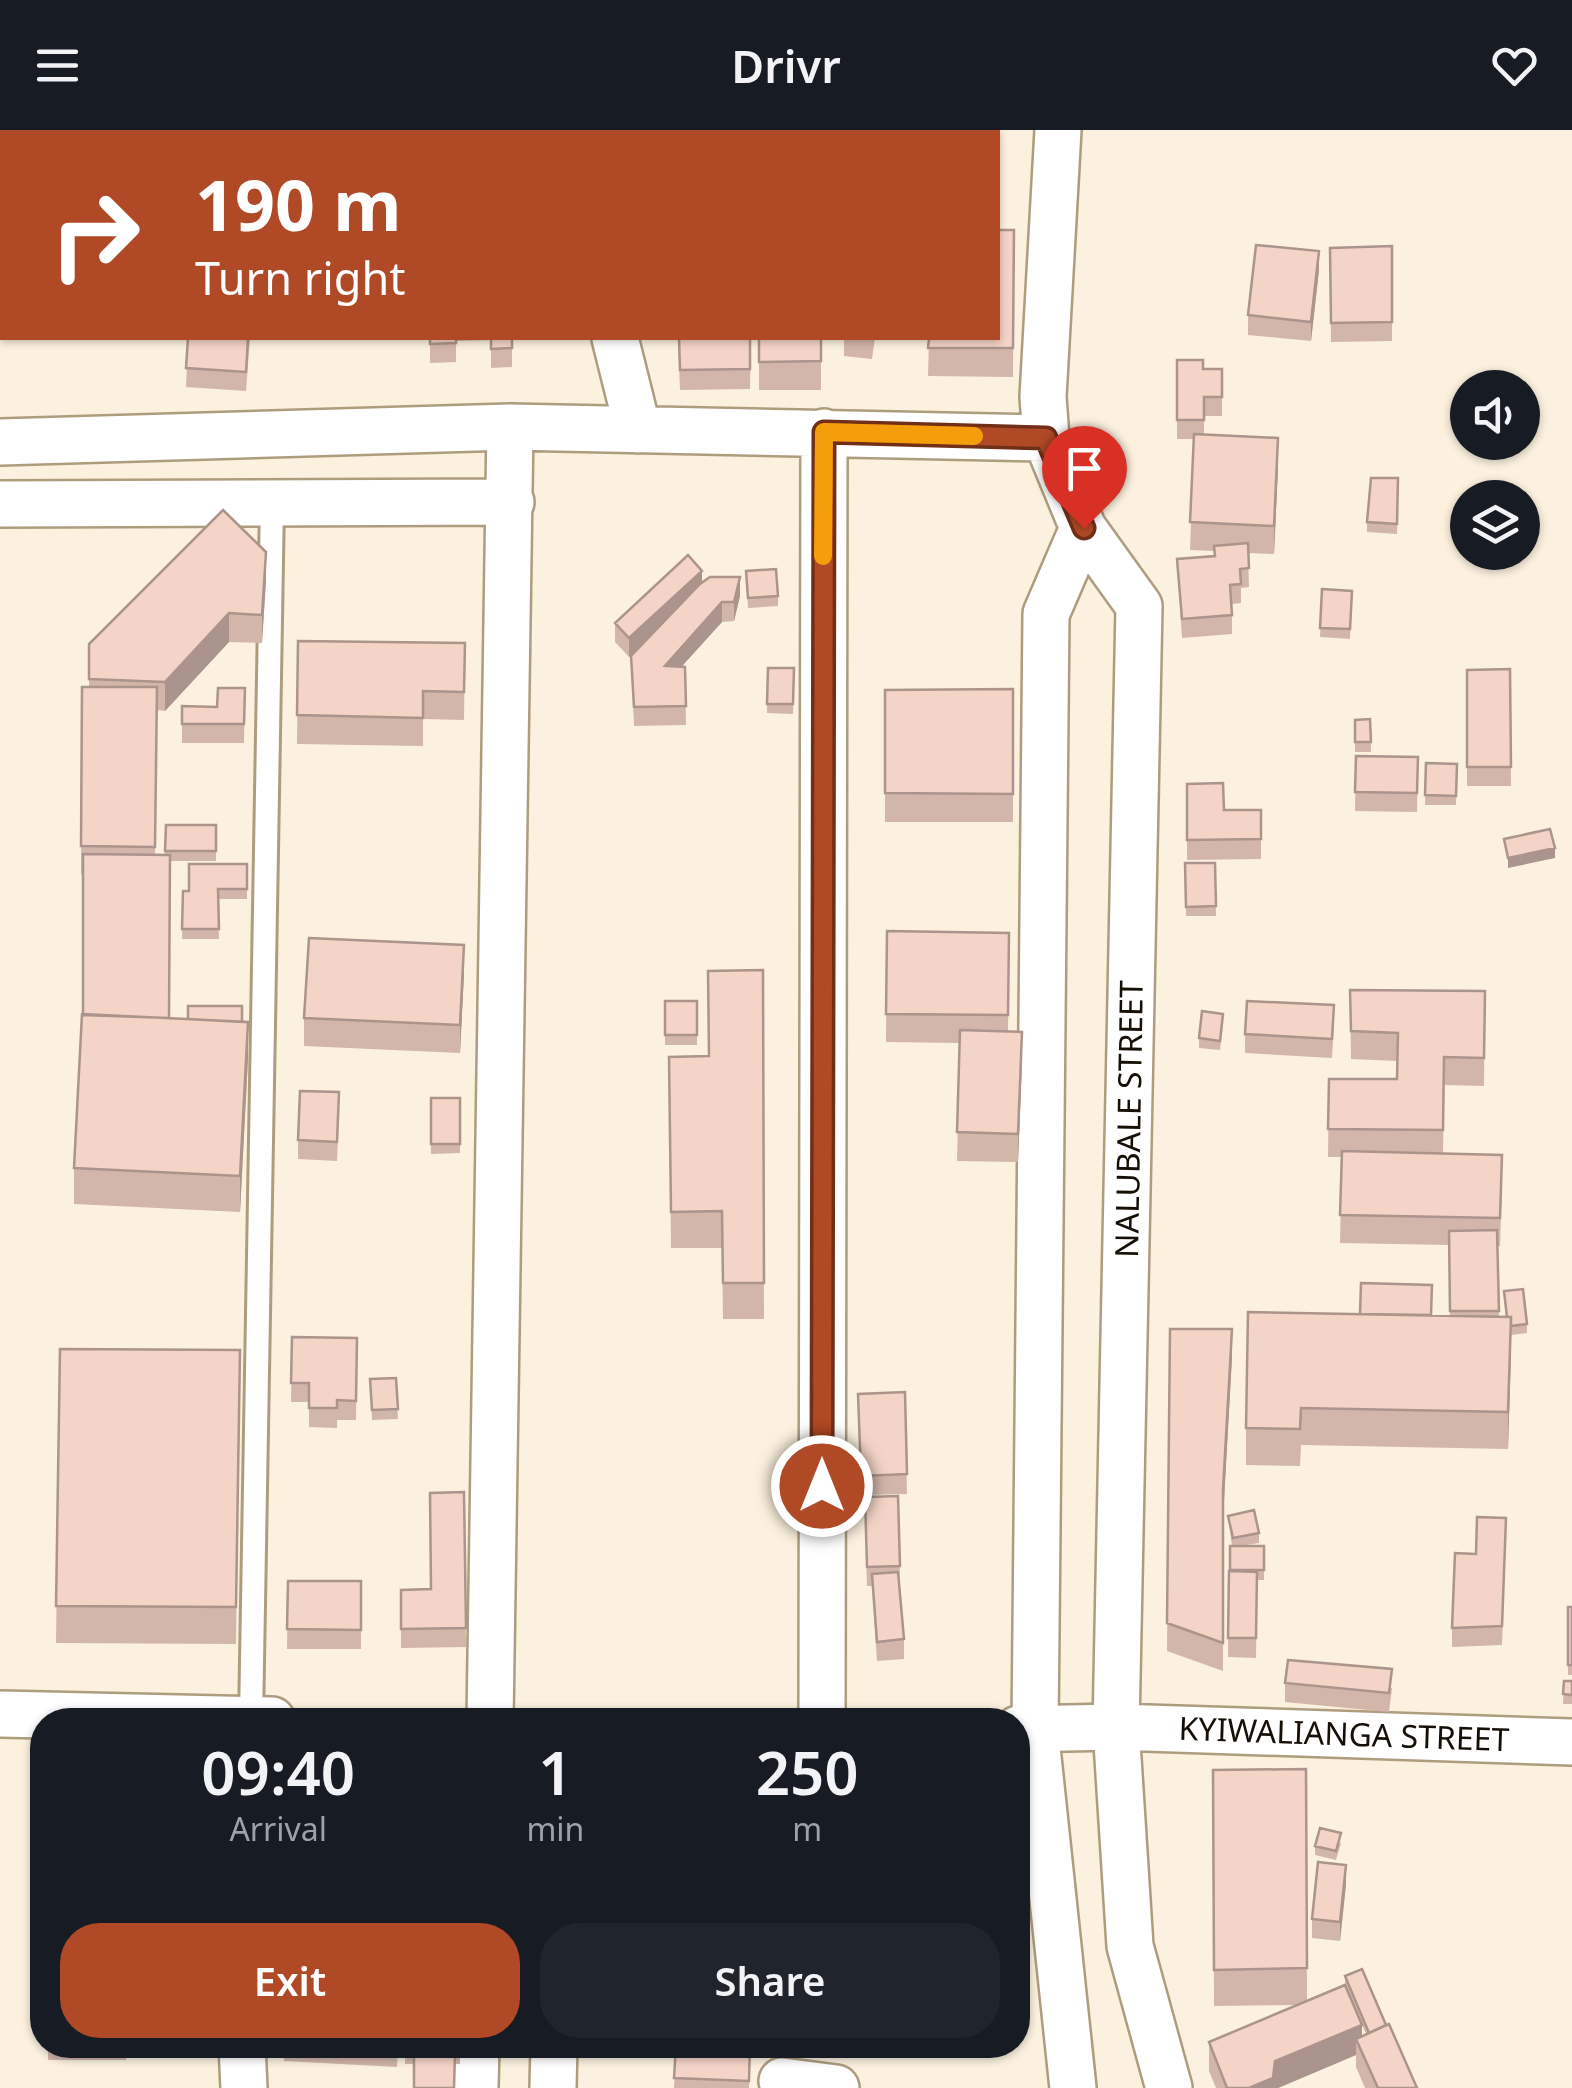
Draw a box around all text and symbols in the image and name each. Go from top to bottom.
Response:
text: Drivr [731,35,841,96]
icon: menu [30,38,85,93]
icon: heart [1487,38,1542,93]
text: 190 m [195,156,402,252]
icon: right [30,170,160,300]
text: Turn right [195,247,406,308]
map controls [1450,370,1540,570]
button: sound [1450,370,1540,460]
pin [1042,426,1127,529]
icon: arrive [1057,441,1112,496]
button: layers [1450,480,1540,570]
street label: NALUBALE STREET [1104,980,1152,1258]
position arrow [770,1434,874,1538]
street label: KYIWALIANGA STREET [1178,1706,1510,1760]
text: 09:40 [201,1731,355,1813]
text: 1 [538,1731,573,1813]
text: 250 [756,1731,859,1813]
text: Arrival [229,1807,327,1850]
text: min [526,1807,584,1850]
text: m [792,1807,822,1850]
button: Exit [60,1923,520,2038]
button: Share [540,1923,1000,2038]

